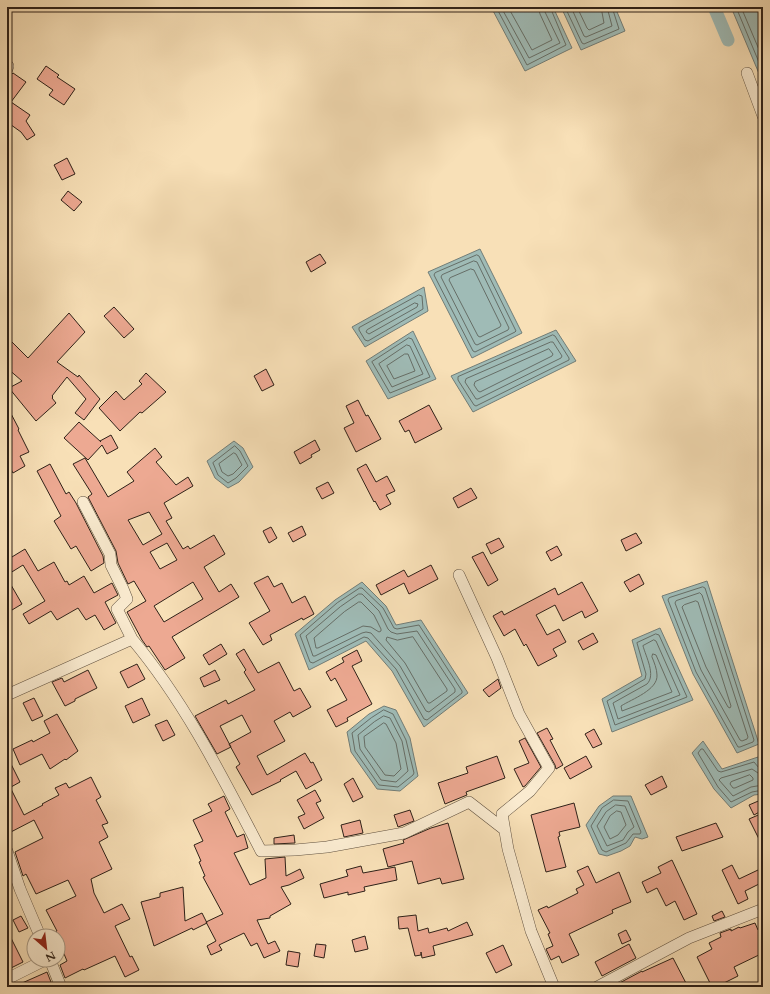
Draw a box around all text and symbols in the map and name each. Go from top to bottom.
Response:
north arrow [26,928,66,968]
text: N [42,948,58,965]

